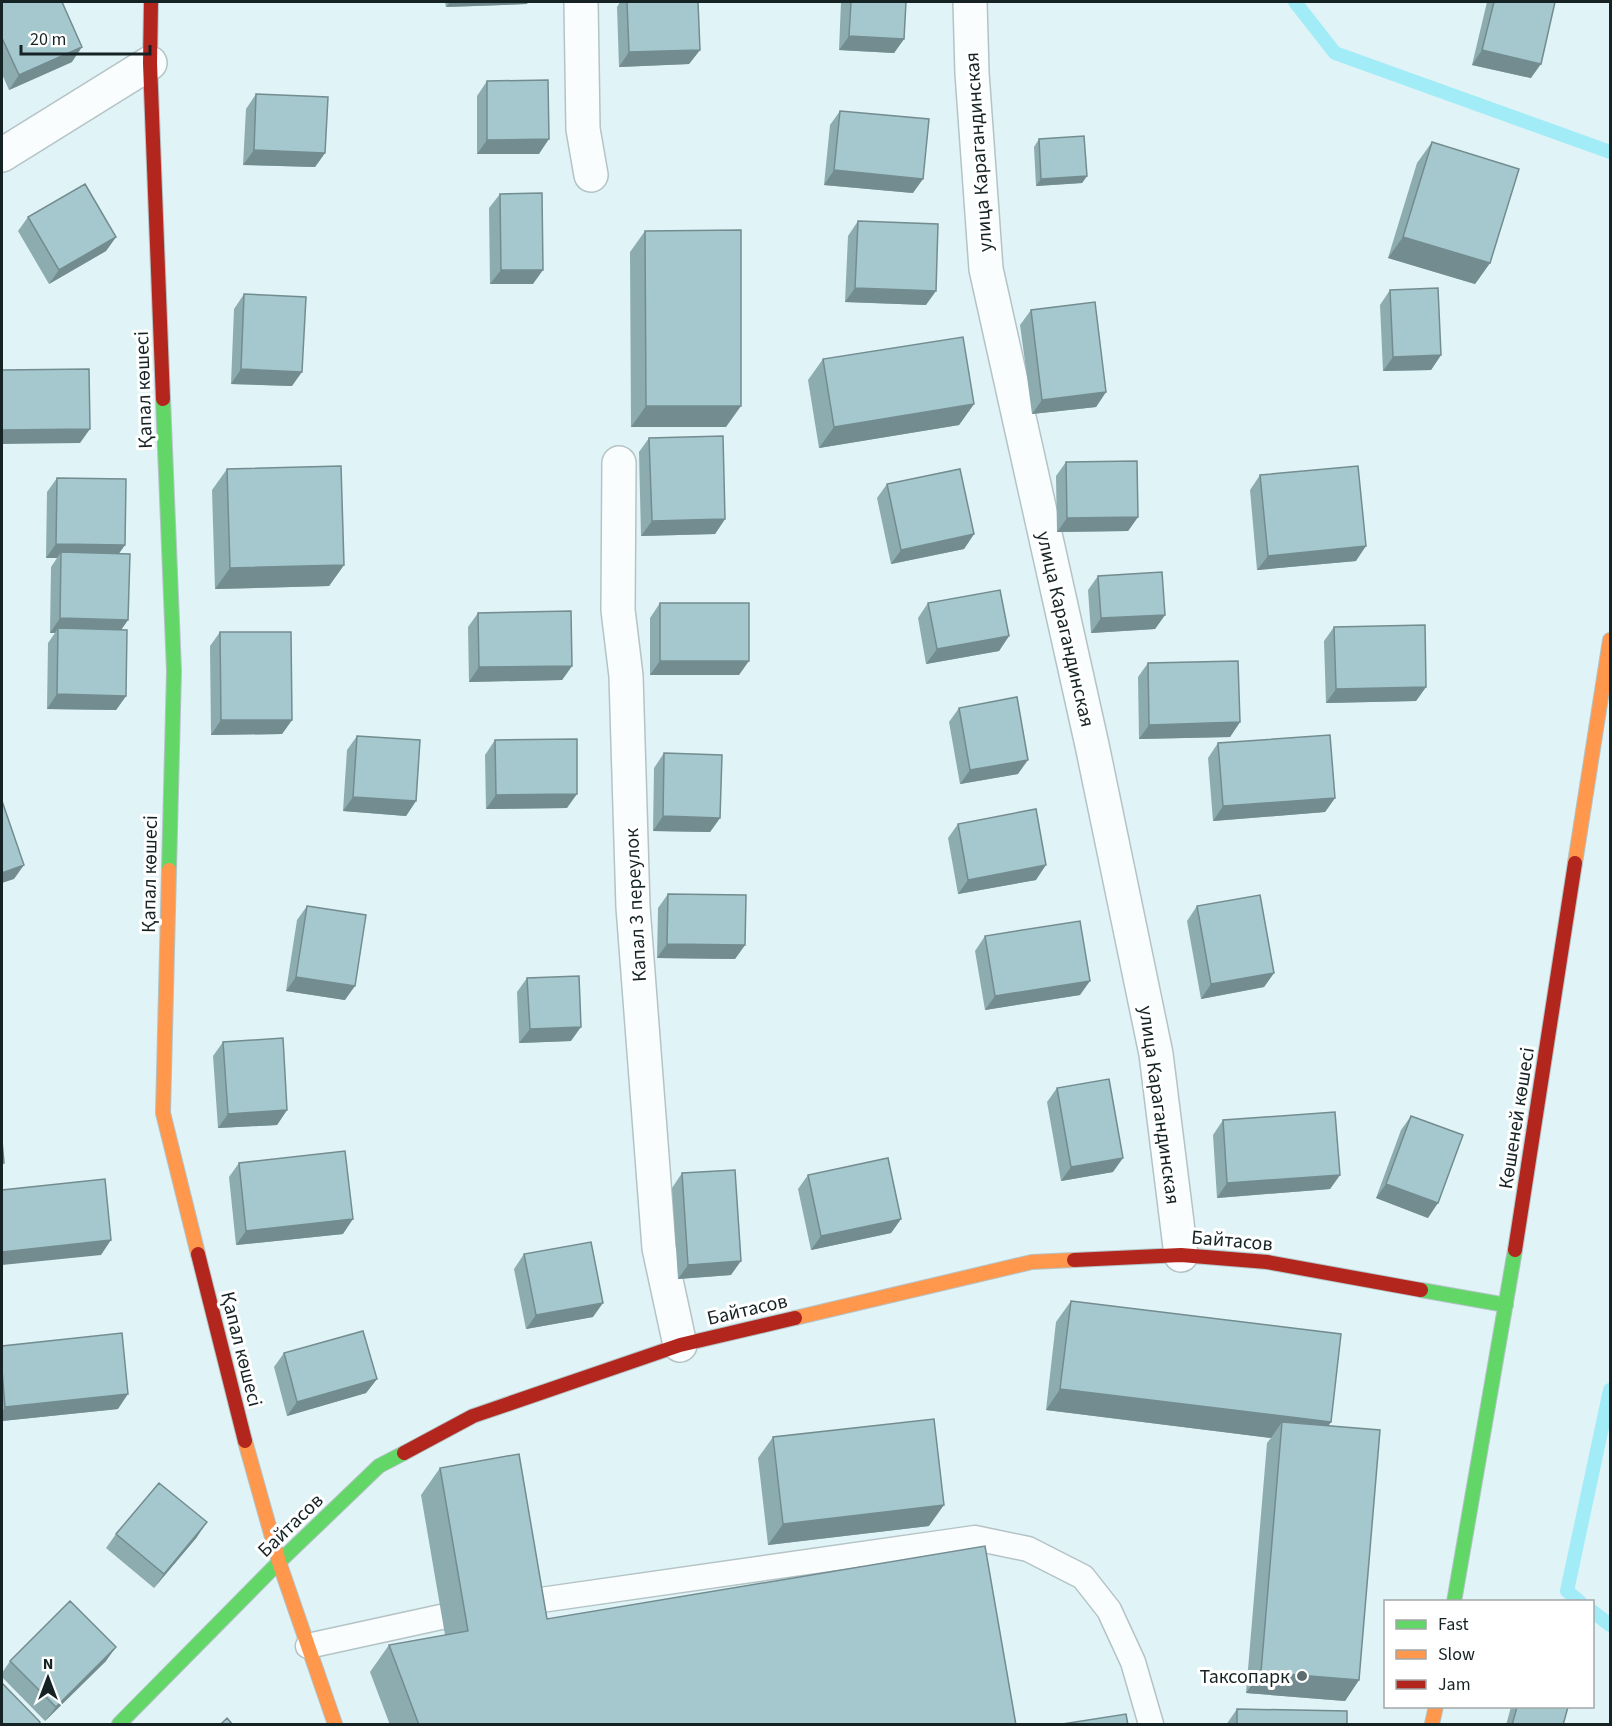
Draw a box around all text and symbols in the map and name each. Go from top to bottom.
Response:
scale bar [21,18,150,56]
text: 20 m [30,27,66,52]
street label: улица Карагандинская [958,51,1000,253]
street label: Қапал көшесі [128,331,160,449]
street label: улица Карагандинская [1029,529,1101,730]
street label: Қапал көшесі [135,815,165,933]
street label: Капал 3 переулок [618,827,654,983]
street label: улица Карагандинская [1131,1004,1187,1206]
street label: Көшеней көшесі [1492,1045,1542,1191]
street label: Байтасов [1190,1223,1274,1258]
street label: Байтасов [704,1287,790,1333]
street label: Қапал көшесі [213,1289,269,1410]
street label: Байтасов [252,1487,330,1564]
legend [1384,1600,1594,1708]
text: Fast [1438,1612,1469,1637]
text: Slow [1438,1642,1475,1667]
north arrow [18,1648,78,1708]
text: N [43,1653,53,1675]
place label: Таксопарк [1199,1663,1290,1691]
marker: Таксопарк [1295,1669,1309,1683]
text: Jam [1438,1672,1471,1697]

